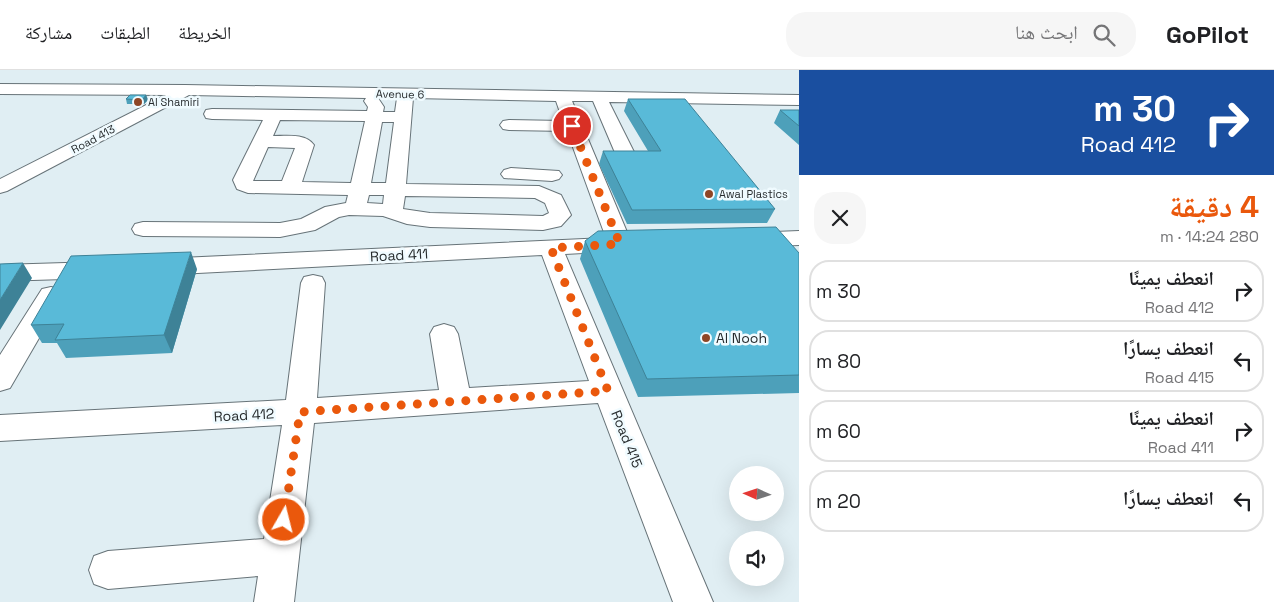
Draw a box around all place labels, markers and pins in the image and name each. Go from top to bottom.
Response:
place label: Al Shamiri [148,95,200,109]
marker: Al Shamiri [132,96,144,108]
pin [551,105,593,147]
place label: Awal Plastics [719,187,788,201]
marker: Awal Plastics [703,188,715,200]
place label: Al Nooh [716,329,767,347]
marker: Al Nooh [700,332,712,344]

